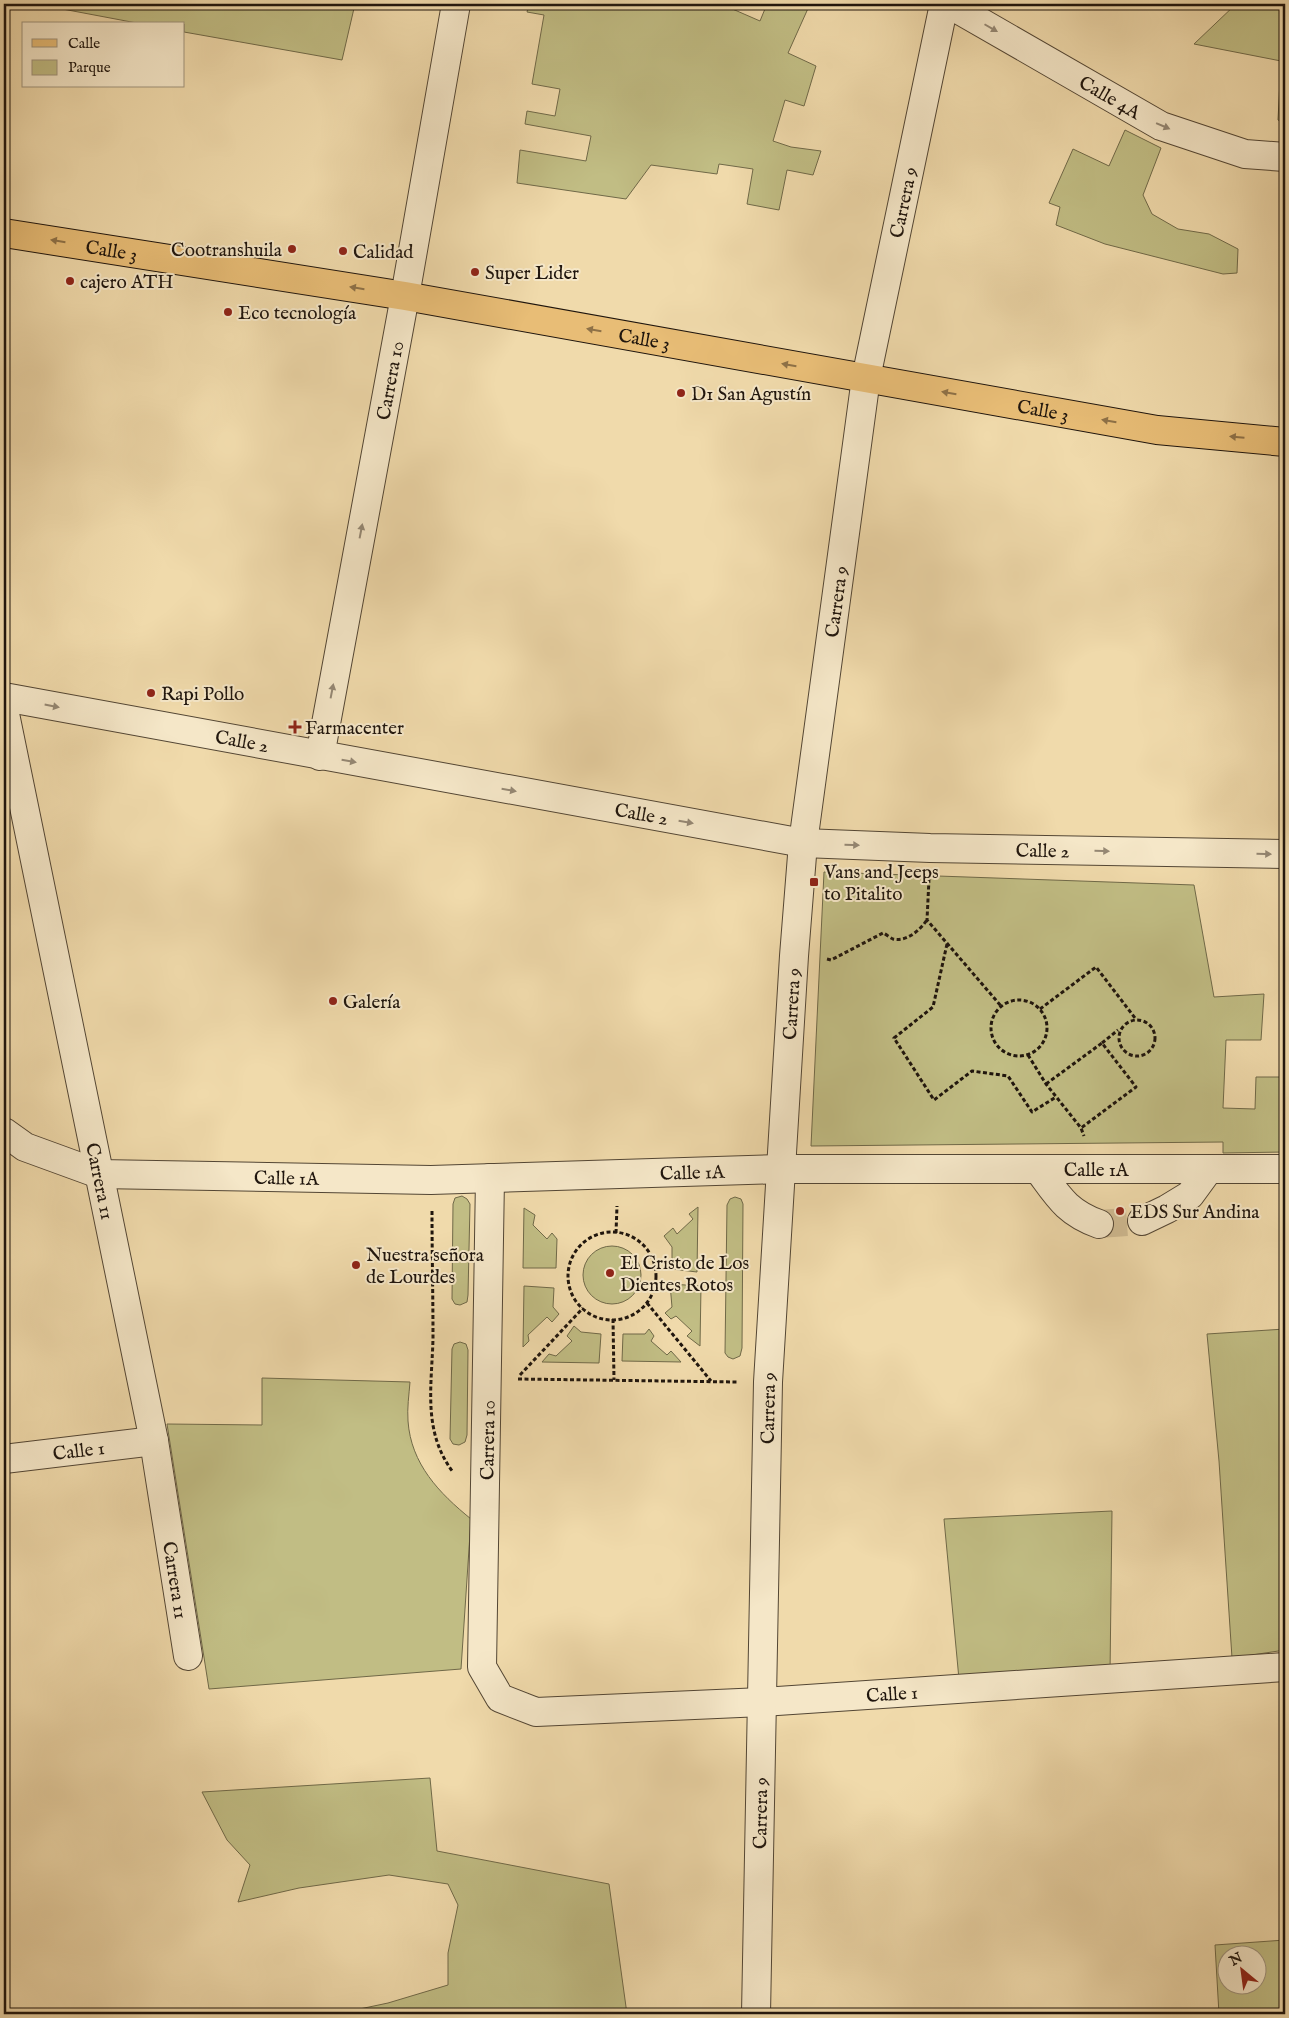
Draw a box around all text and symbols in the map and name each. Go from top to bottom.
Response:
legend [22,22,185,88]
one-way arrow [985,24,998,33]
text: Calle [68,34,100,53]
text: Parque [68,58,111,77]
street label: Calle 4A [1074,71,1145,126]
one-way arrow [1156,122,1171,130]
street label: Carrera 9 [885,165,924,240]
street label: Calle 3 [84,236,139,268]
one-way arrow [50,237,66,245]
place label: Cootranshuila [171,239,283,263]
place label: Calidad [353,241,414,265]
marker: Cootranshuila [286,243,298,255]
marker: Calidad [337,245,349,257]
place label: Super Lider [485,262,579,286]
marker: Super Lider [469,266,481,278]
place label: cajero ATH [80,271,173,295]
marker: cajero ATH [64,275,76,287]
one-way arrow [349,284,365,292]
place label: Eco tecnología [238,302,357,326]
marker: Eco tecnología [222,306,234,318]
street label: Calle 3 [616,324,672,357]
one-way arrow [586,325,602,333]
street label: Carrera 10 [372,339,410,422]
one-way arrow [780,360,796,368]
place label: D1 San Agustín [691,383,811,407]
marker: D1 San Agustín [675,387,687,399]
one-way arrow [940,389,956,397]
street label: Calle 3 [1015,395,1070,428]
one-way arrow [1100,417,1116,425]
one-way arrow [1228,433,1244,441]
one-way arrow [358,523,366,539]
street label: Carrera 9 [821,564,854,639]
one-way arrow [328,682,336,698]
place label: Rapi Pollo [161,683,244,707]
marker: Rapi Pollo [145,687,157,699]
one-way arrow [44,702,59,710]
place label: Farmacenter [305,717,404,741]
marker: Farmacenter [289,721,301,733]
street label: Calle 2 [213,726,270,759]
one-way arrow [341,758,357,766]
one-way arrow [501,786,517,794]
street label: Calle 2 [612,799,670,832]
one-way arrow [679,818,695,826]
street label: Calle 2 [1015,839,1070,864]
one-way arrow [844,841,860,849]
one-way arrow [1094,847,1110,855]
one-way arrow [1257,850,1273,858]
place label: Vans and Jeeps to Pitalito [823,861,939,907]
marker: Vans and Jeeps to Pitalito [808,876,820,888]
street label: Carrera 9 [779,967,807,1041]
place label: Galería [343,991,401,1015]
marker: Galería [327,995,339,1007]
street label: Carrera 11 [79,1141,118,1222]
street label: Calle 1A [1064,1159,1130,1183]
street label: Calle 1A [659,1161,726,1187]
street label: Calle 1A [254,1167,320,1192]
place label: EDS Sur Andina [1130,1201,1260,1225]
marker: EDS Sur Andina [1114,1205,1126,1217]
place label: Nuestra señora de Lourdes [366,1244,485,1290]
place label: El Cristo de Los Dientes Rotos [620,1252,749,1298]
marker: Nuestra señora de Lourdes [350,1259,362,1271]
marker: El Cristo de Los Dientes Rotos [604,1267,616,1279]
street label: Carrera 9 [757,1371,783,1444]
street label: Carrera 10 [476,1400,502,1480]
street label: Calle 1 [51,1437,106,1467]
street label: Carrera 11 [156,1540,192,1621]
street label: Calle 1 [865,1682,919,1709]
street label: Carrera 9 [749,1777,774,1849]
north arrow [1216,1946,1266,1996]
text: N [1226,1949,1246,1971]

